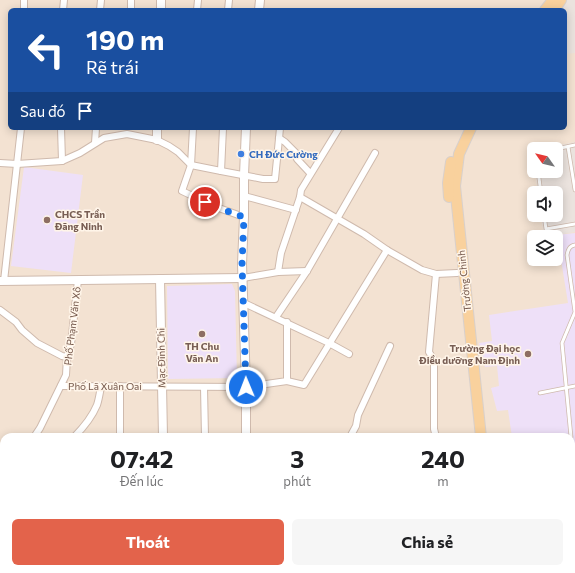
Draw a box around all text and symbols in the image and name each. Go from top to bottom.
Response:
text: 190 m [86,22,164,56]
icon: left [20,24,72,76]
text: Rẽ trái [86,56,139,78]
icon: arrive [74,100,96,122]
text: Sau đó [20,102,66,120]
north arrow [527,142,563,178]
map controls [527,142,563,266]
place label: CH Đức Cường [249,148,318,160]
marker: CH Đức Cường [236,149,246,159]
pin [188,185,222,219]
button: sound [527,186,563,222]
icon: arrive [194,191,216,213]
place label: CHCS Trần Đăng Ninh [54,208,105,232]
marker: CHCS Trần Đăng Ninh [42,215,52,225]
button: layers [527,230,563,266]
street label: Trường Chinh [455,250,473,312]
street label: Phố Phạm Văn Xô [61,286,83,366]
street label: Mạc Đĩnh Chi [154,328,168,388]
marker: TH Chu Văn An [197,329,207,339]
place label: TH Chu Văn An [185,340,219,364]
place label: Trường Đại học Điều dưỡng Nam Định [418,342,520,366]
marker: Trường Đại học Điều dưỡng Nam Định [523,349,533,359]
position arrow [225,366,267,408]
street label: Phố Lã Xuân Oai [68,380,142,392]
text: 07:42 [110,444,173,473]
text: 3 [290,444,304,473]
text: 240 [421,444,465,473]
text: Đến lúc [120,473,163,489]
text: phút [283,473,311,489]
text: m [437,473,449,489]
button: Thoát [12,519,284,565]
button: Chia sẻ [292,519,563,565]

